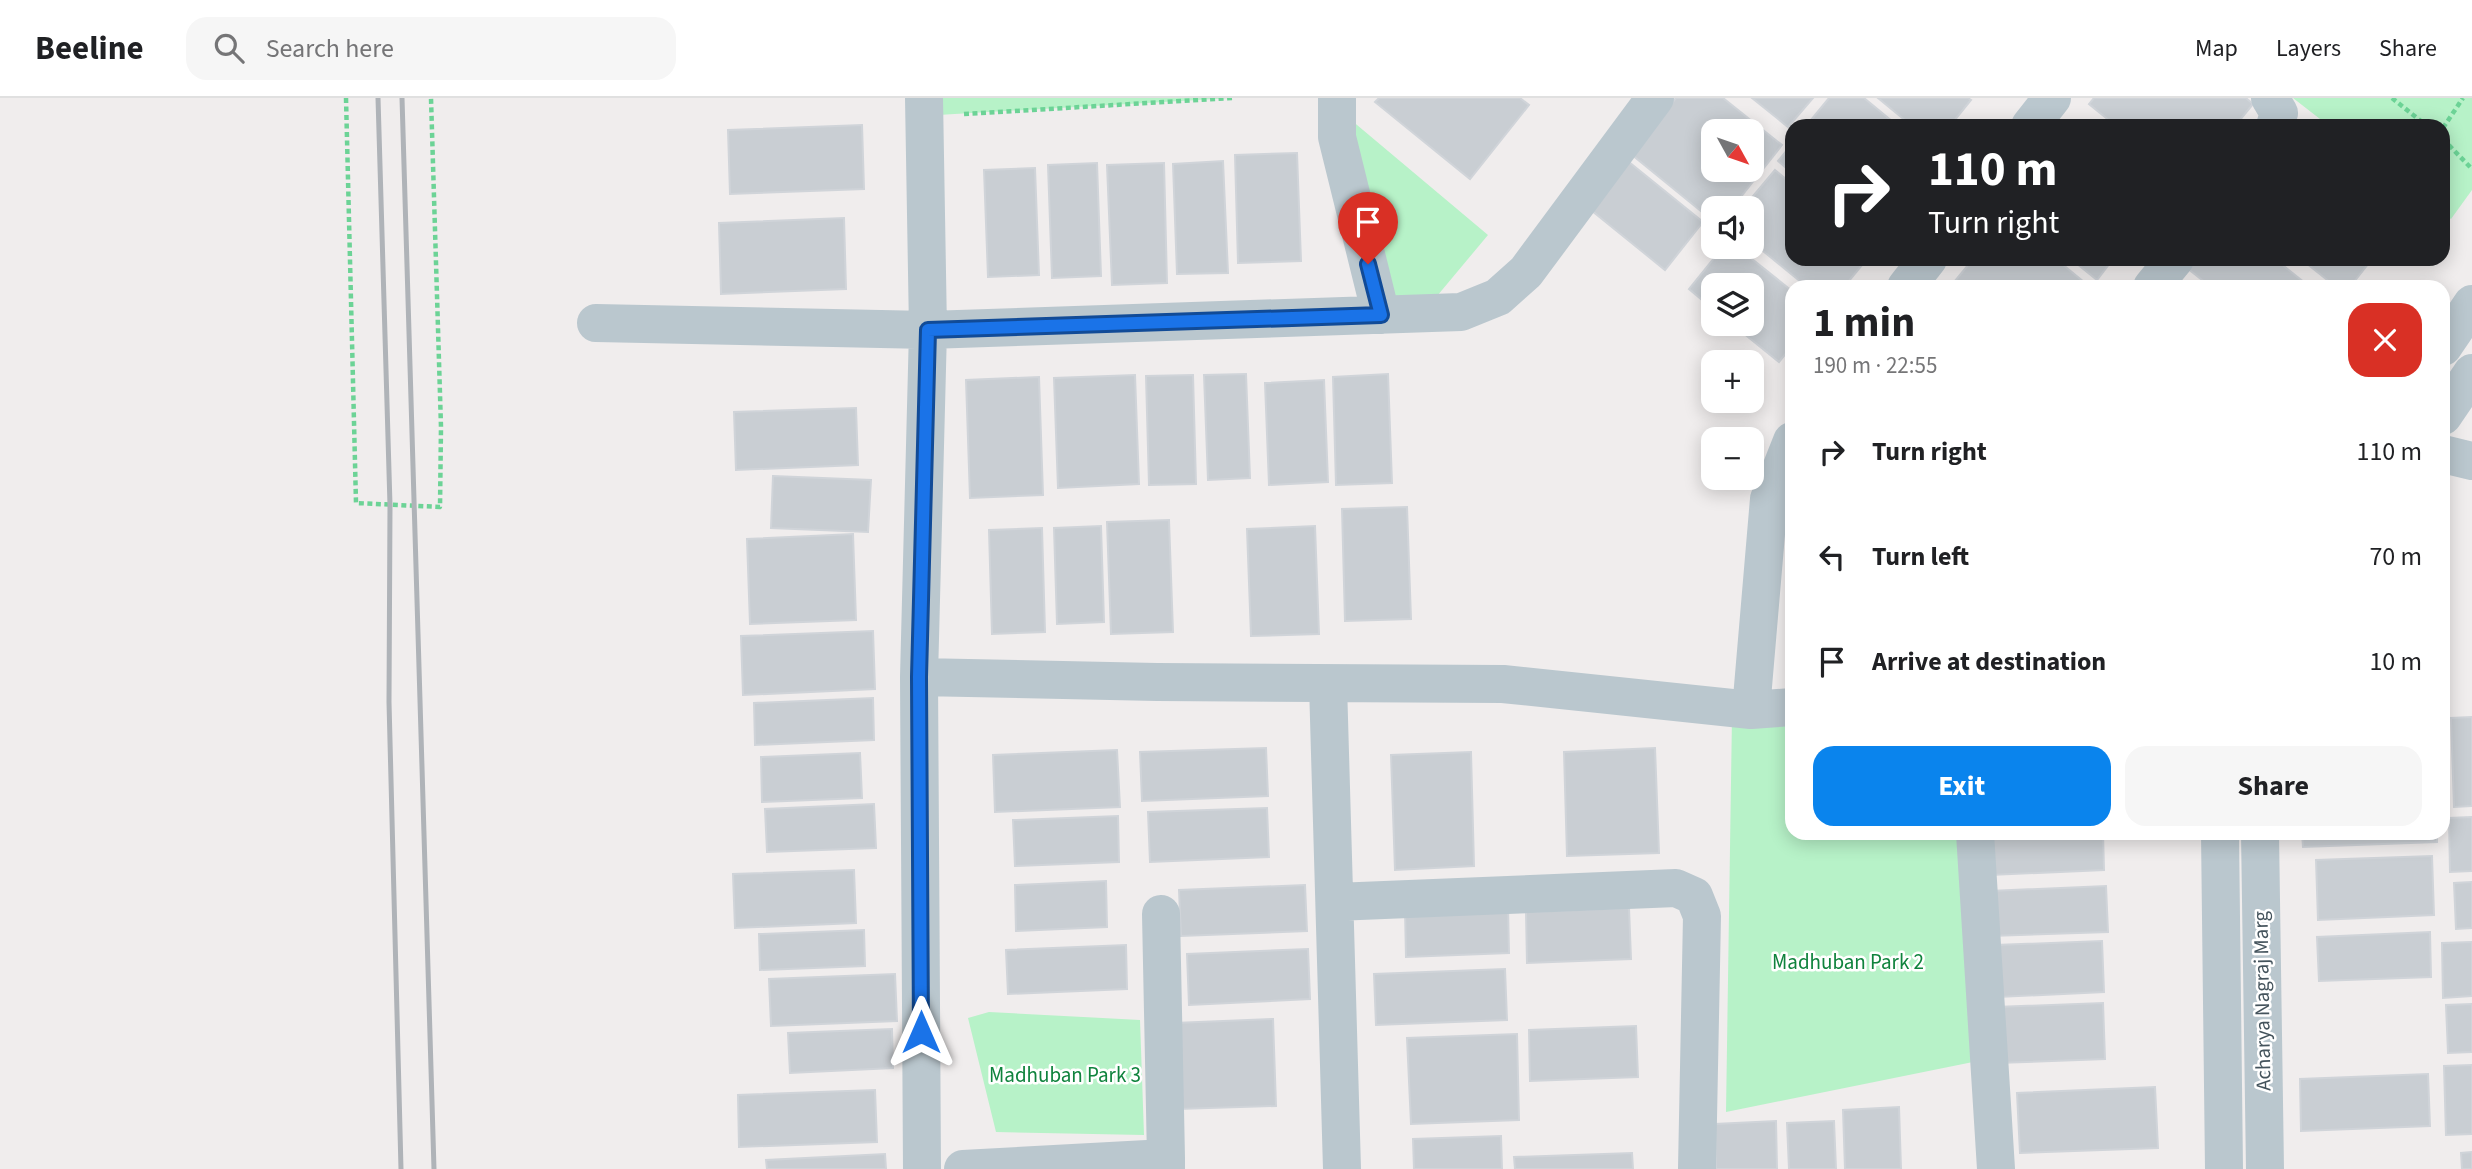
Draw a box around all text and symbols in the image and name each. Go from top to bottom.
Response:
search box [186,17,676,80]
text: Beeline [35,25,144,72]
icon: search [210,29,248,67]
text: Search here [266,30,394,67]
text: Map [2195,31,2238,66]
text: Layers [2276,31,2341,66]
text: Share [2379,31,2437,66]
north arrow [1701,119,1764,182]
map controls [1701,119,1764,490]
text: 110 m [1928,135,2057,205]
icon: right [1813,147,1904,238]
pin [1338,192,1398,264]
button: sound [1701,196,1764,259]
text: Turn right [1928,200,2059,246]
icon: arrive [1349,203,1387,241]
button: layers [1701,273,1764,336]
text: 1 min [1813,293,1915,353]
button: close [2348,303,2422,377]
text: 190 m · 22:55 [1813,349,1937,382]
button: + [1701,350,1764,413]
button: − [1701,427,1764,490]
icon: right [1813,433,1851,471]
text: Turn right [1872,433,1987,470]
text: 110 m [2356,433,2422,470]
icon: left [1813,538,1851,576]
text: Turn left [1872,538,1969,575]
text: 70 m [2369,538,2422,575]
icon: arrive [1813,643,1851,681]
text: Arrive at destination [1872,643,2106,680]
text: 10 m [2369,643,2422,680]
button: Exit [1813,746,2111,826]
button: Share [2125,746,2422,826]
street label: Acharya Nagraj Marg [2245,910,2279,1091]
park label: Madhuban Park 2 [1772,947,1924,977]
position arrow [884,995,958,1069]
park label: Madhuban Park 3 [989,1060,1141,1090]

